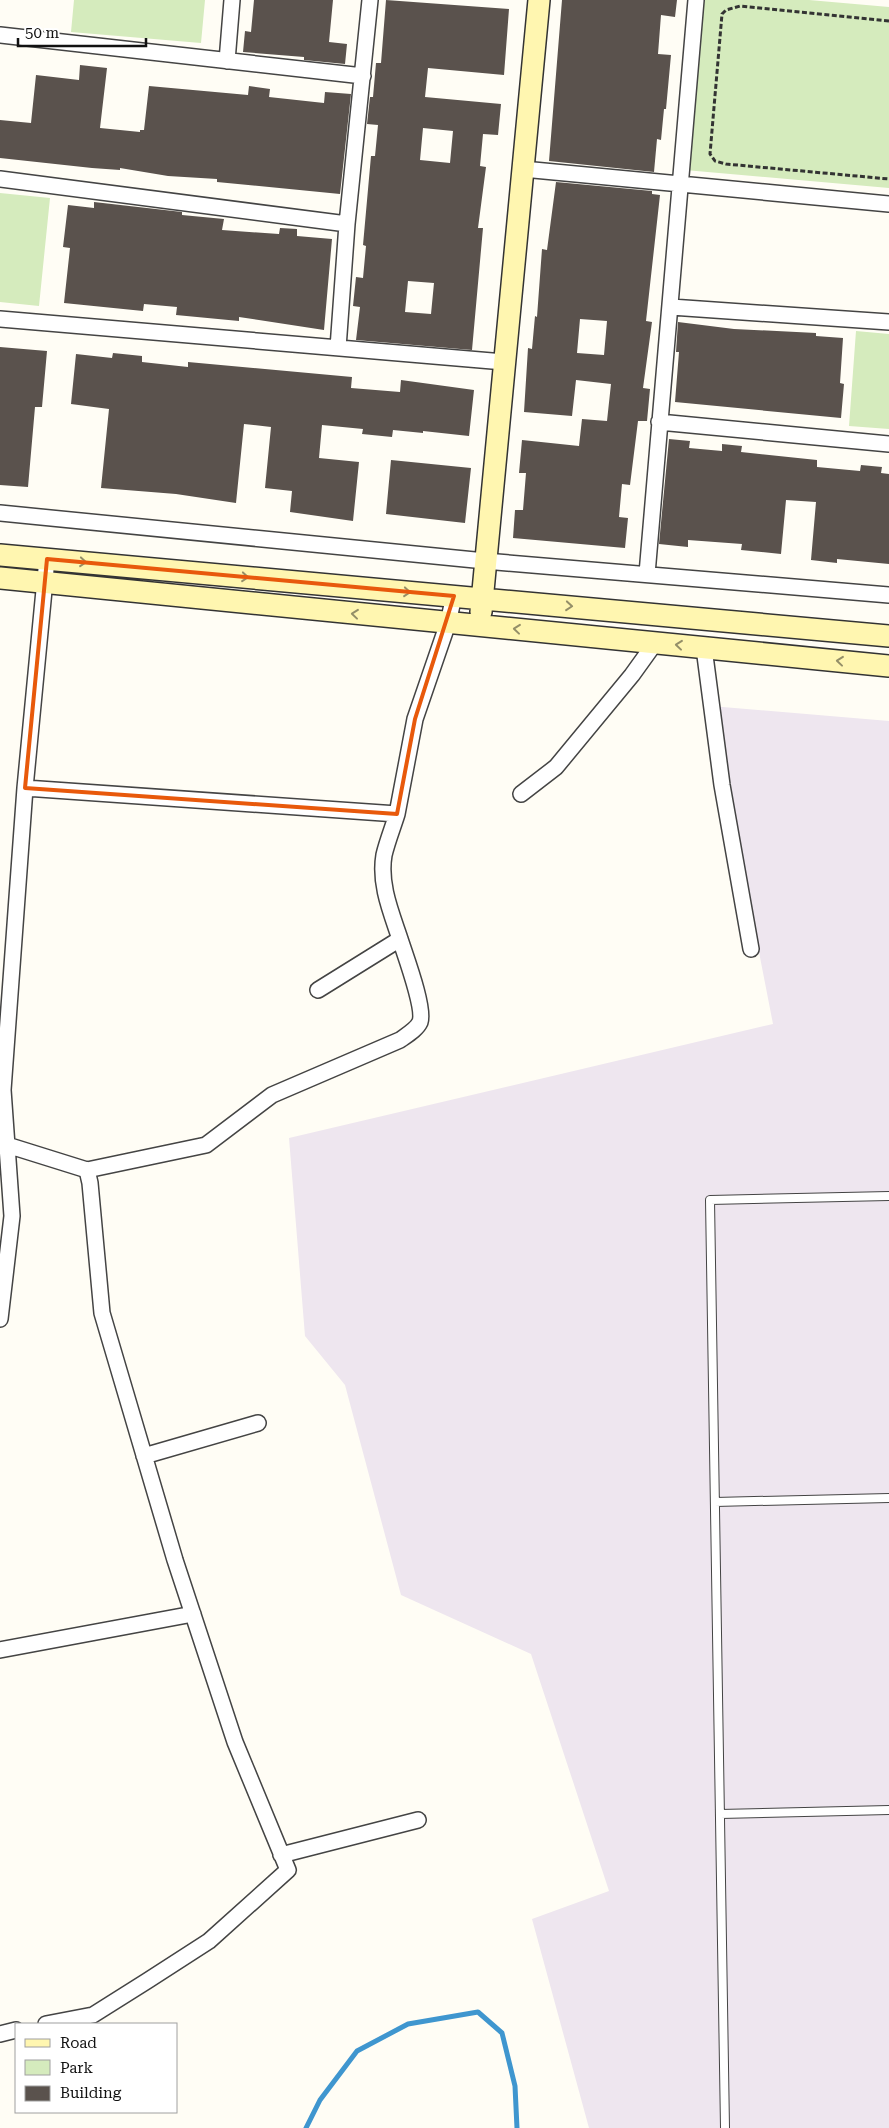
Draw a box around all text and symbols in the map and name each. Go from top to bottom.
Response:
scale bar [18,15,145,47]
text: 50 m [25,24,60,42]
one-way arrow [80,557,88,568]
one-way arrow [242,571,250,582]
one-way arrow [403,586,411,597]
one-way arrow [565,601,573,612]
one-way arrow [351,609,359,620]
one-way arrow [513,624,521,635]
one-way arrow [675,640,683,651]
one-way arrow [836,656,844,667]
legend [15,2023,178,2113]
text: Road [60,2034,97,2052]
text: Park [60,2059,94,2077]
text: Building [60,2084,122,2102]

